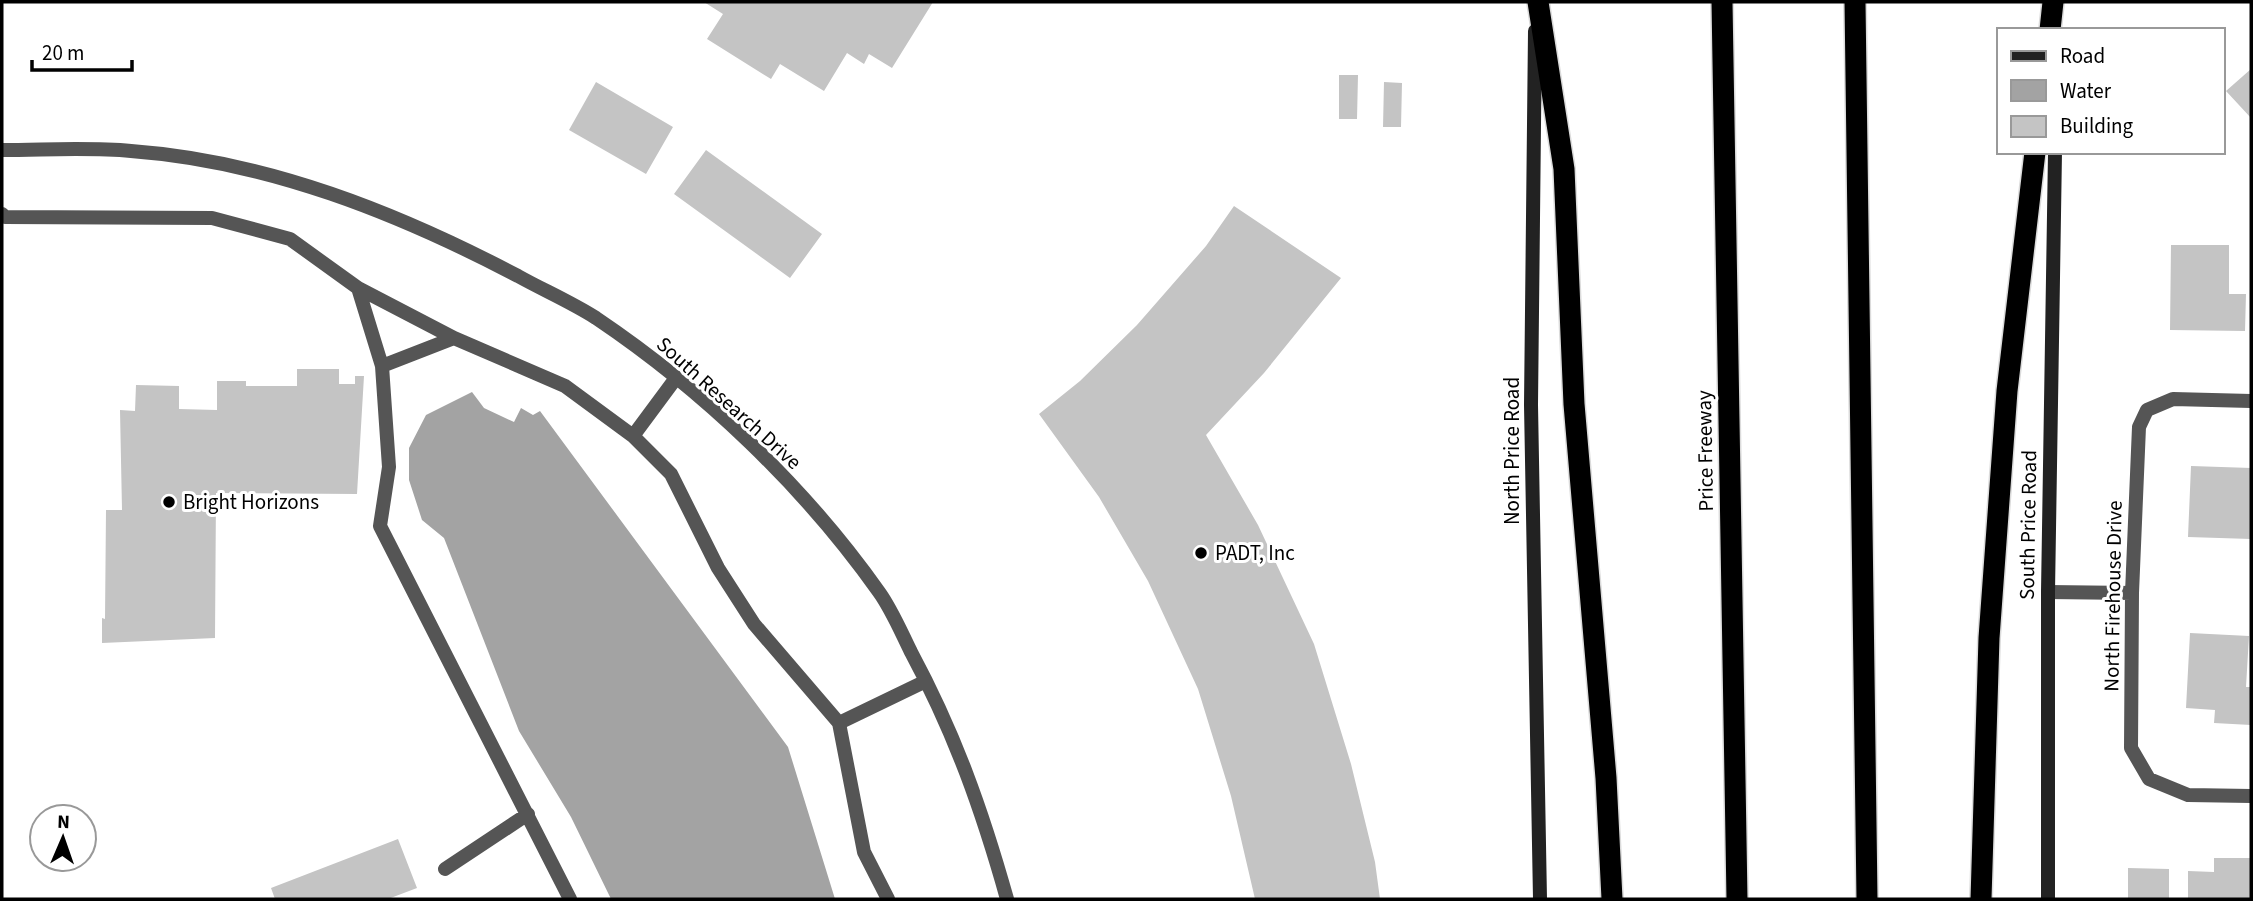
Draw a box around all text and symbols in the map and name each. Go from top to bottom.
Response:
scale bar [32,28,131,72]
legend [1997,28,2225,154]
text: 20 m [42,38,84,68]
text: Road [2060,41,2105,71]
text: Water [2060,76,2112,106]
text: Building [2060,111,2134,141]
street label: South Research Drive [650,330,808,476]
street label: North Price Road [1497,377,1527,525]
street label: Price Freeway [1689,390,1721,512]
street label: South Price Road [2012,450,2044,600]
place label: Bright Horizons [183,487,319,517]
marker: Bright Horizons [161,494,177,510]
street label: North Firehouse Drive [2096,500,2130,692]
place label: PADT, Inc [1215,538,1295,568]
marker: PADT, Inc [1193,545,1209,561]
north arrow [28,803,98,873]
text: N [57,809,70,836]

